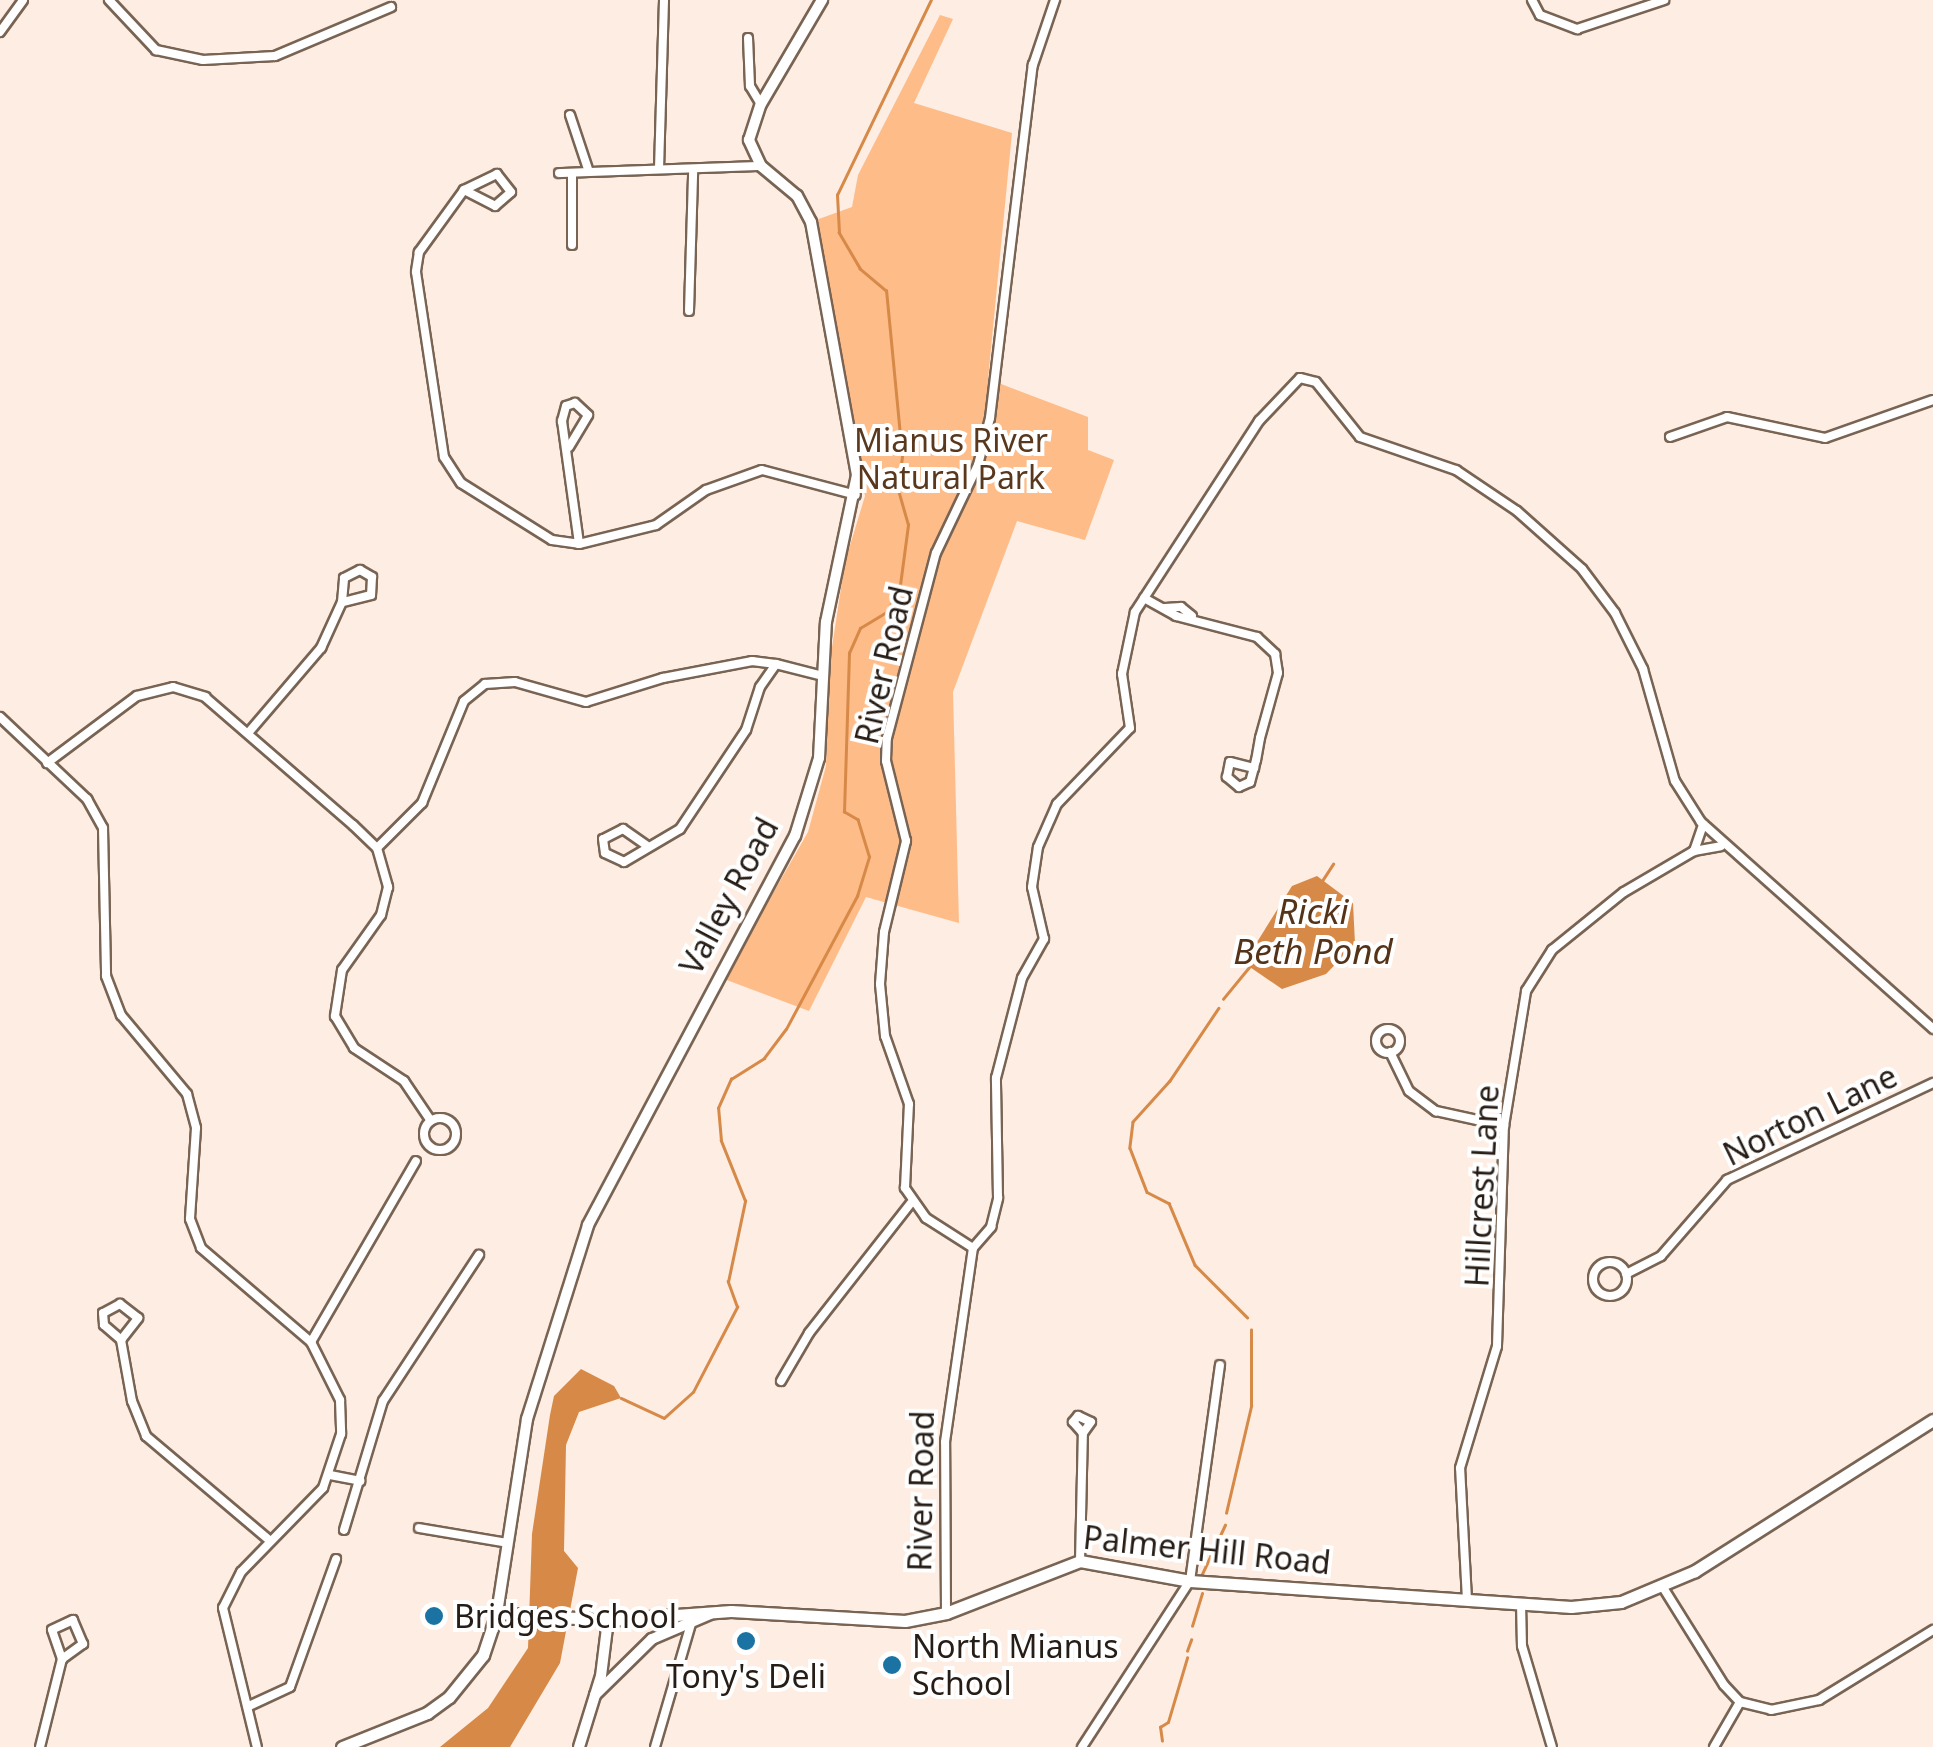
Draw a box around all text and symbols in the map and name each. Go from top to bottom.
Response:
park label: Mianus River Natural Park [854,422,1048,497]
street label: River Road [847,582,921,748]
street label: Valley Road [672,811,786,981]
water label: Ricki Beth Pond [1233,890,1393,972]
street label: Norton Lane [1717,1056,1903,1174]
street label: Hillcrest Lane [1458,1084,1506,1288]
street label: River Road [900,1410,942,1572]
street label: Palmer Hill Road [1081,1518,1333,1582]
place label: Bridges School [454,1597,677,1635]
marker: Bridges School [423,1605,445,1627]
place label: North Mianus School [912,1628,1119,1703]
marker: Tony's Deli [735,1630,757,1652]
marker: North Mianus School [881,1654,903,1676]
place label: Tony's Deli [666,1657,826,1695]

